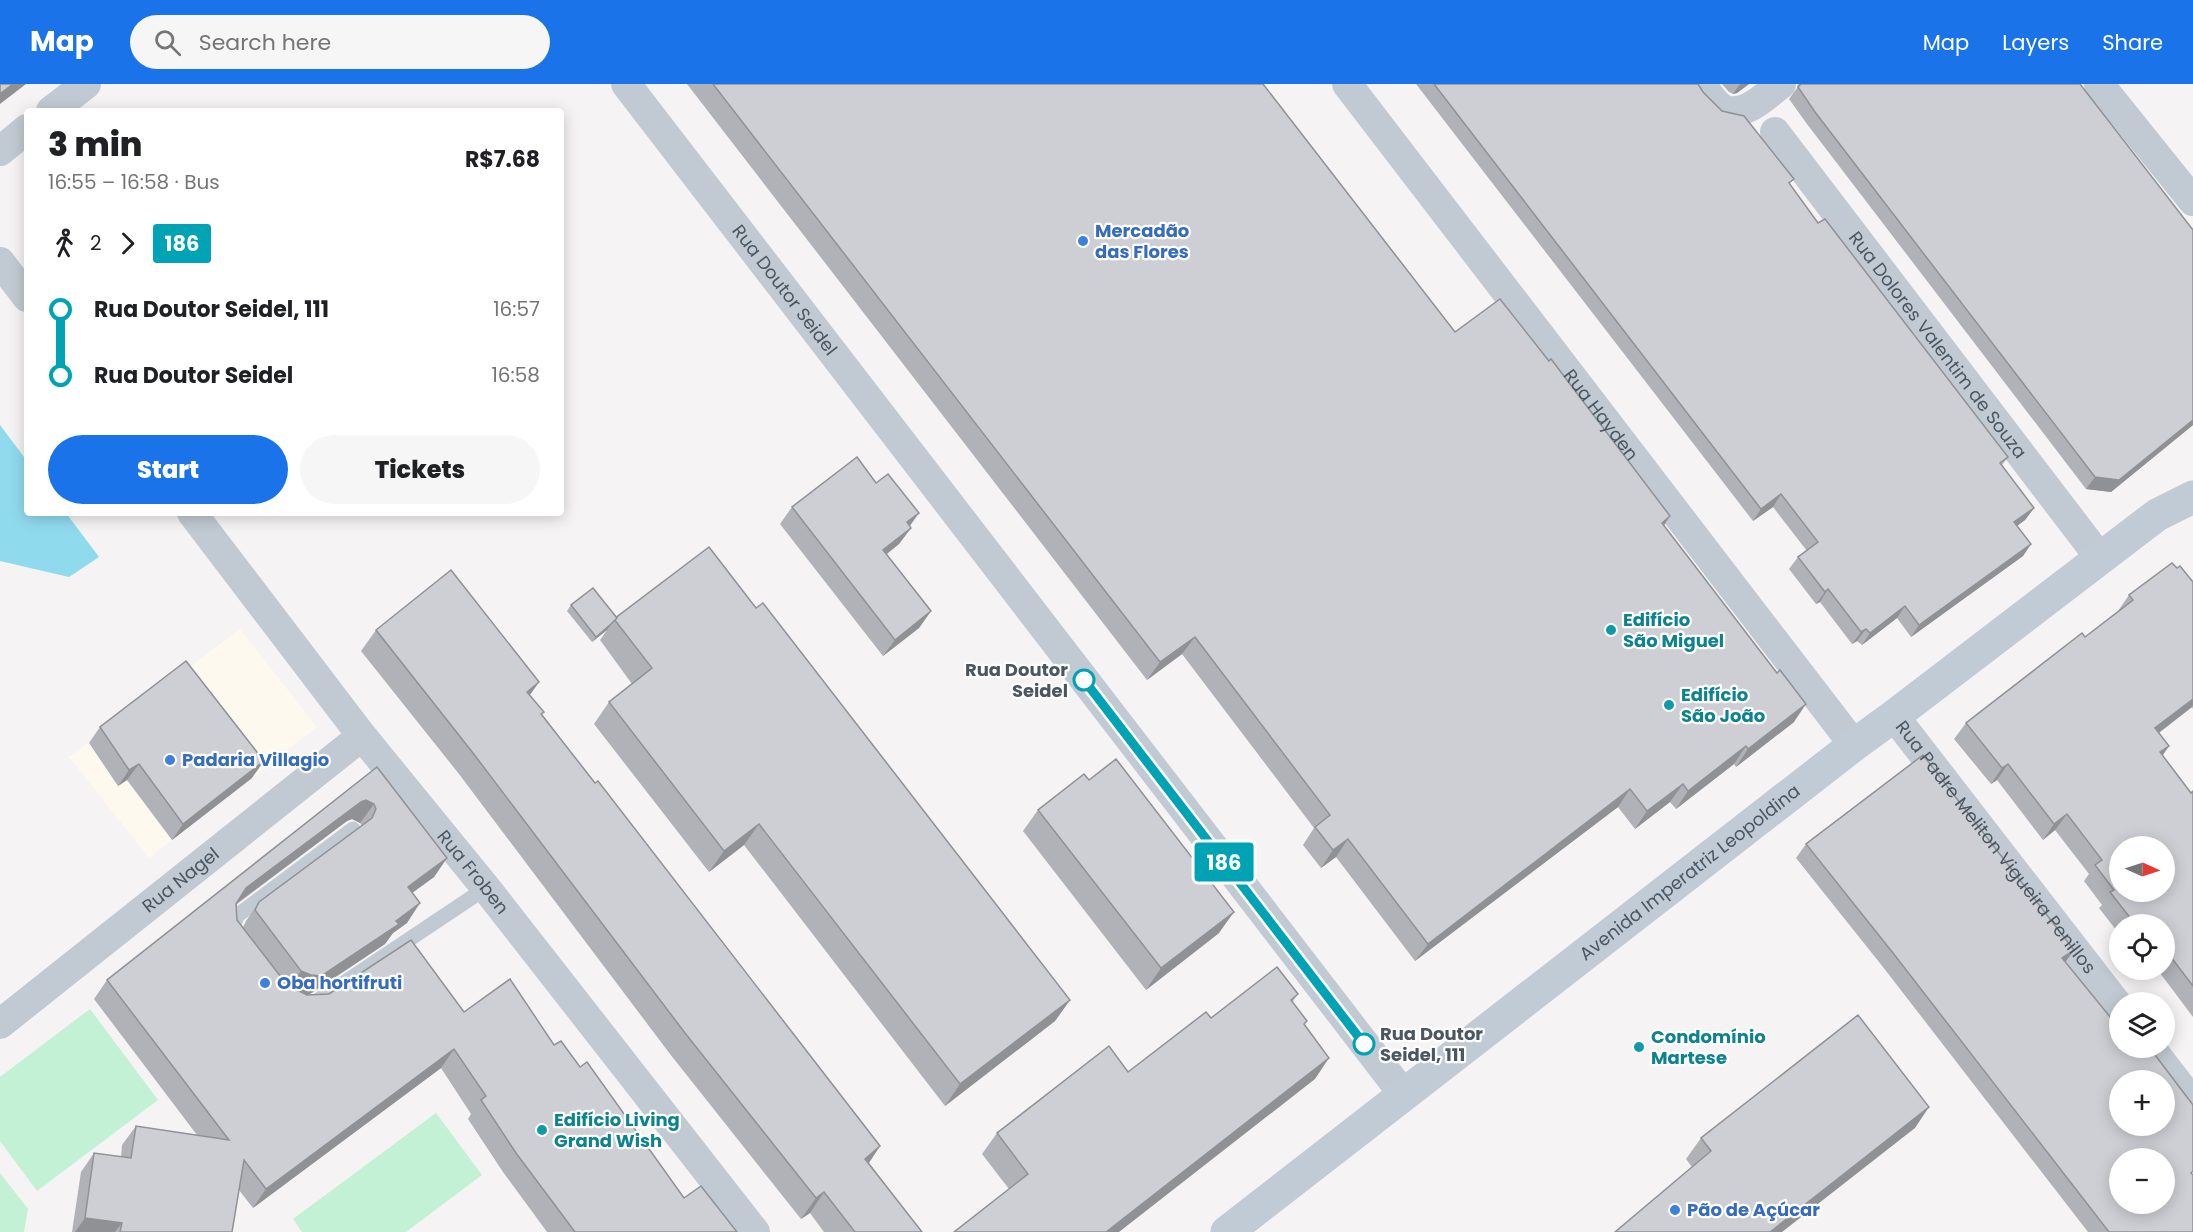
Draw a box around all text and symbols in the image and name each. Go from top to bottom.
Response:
search box [130,15,550,69]
text: Map [30,22,94,61]
icon: search [151,26,184,59]
text: Search here [199,27,331,58]
text: Map [1923,28,1969,57]
text: Layers [2002,28,2069,57]
text: Share [2102,28,2163,57]
text: 3 min [48,121,142,168]
text: R$7.68 [465,144,540,175]
text: 16:55 – 16:58 · Bus [48,168,220,196]
place label: Mercadão das Flores [1095,218,1189,264]
street label: Rua Doutor Seidel [727,219,843,360]
street label: Rua Dolores Valentim de Souza [1843,226,2033,464]
icon: walk [48,227,81,260]
icon: forward [111,227,144,260]
text: 2 [90,229,102,257]
text: 186 [165,229,199,258]
marker: Mercadão das Flores [1076,234,1090,248]
text: Rua Doutor Seidel, 111 [94,294,329,325]
text: 16:57 [493,295,540,323]
text: Rua Doutor Seidel [94,360,293,391]
text: 16:58 [491,361,540,389]
street label: Rua Hayden [1558,364,1644,465]
button: Start [48,435,288,504]
button: Tickets [300,435,540,504]
place label: Edifício São Miguel [1623,607,1724,653]
marker: Edifício São Miguel [1604,623,1618,637]
place label: Rua Doutor Seidel [965,657,1068,703]
marker: Rua Doutor Seidel [1073,669,1095,691]
place label: Edifício São João [1681,682,1765,728]
marker: Edifício São João [1662,698,1676,712]
street label: Rua Padre Meliton Vigueira Penillos [1890,715,2102,979]
place label: Padaria Villagio [182,747,329,772]
marker: Padaria Villagio [163,753,177,767]
street label: Avenida Imperatriz Leopoldina [1574,778,1805,966]
street label: Rua Froben [432,824,515,919]
north arrow [2109,836,2175,902]
map controls [2109,836,2175,1214]
street label: Rua Nagel [137,841,224,918]
line badge: 186 [1190,842,1258,882]
text: 186 [1207,848,1241,877]
button: locate [2109,914,2175,980]
place label: Oba hortifruti [277,970,402,995]
marker: Oba hortifruti [258,976,272,990]
button: layers [2109,992,2175,1058]
place label: Rua Doutor Seidel, 111 [1380,1021,1483,1067]
place label: Condomínio Martese [1651,1024,1766,1070]
marker: Rua Doutor Seidel, 111 [1353,1033,1375,1055]
marker: Condomínio Martese [1632,1040,1646,1054]
button: + [2109,1070,2175,1136]
place label: Edifício Living Grand Wish [554,1107,680,1153]
marker: Edifício Living Grand Wish [535,1123,549,1137]
button: − [2109,1148,2175,1214]
place label: Pão de Açúcar [1687,1197,1820,1222]
marker: Pão de Açúcar [1668,1203,1682,1217]

